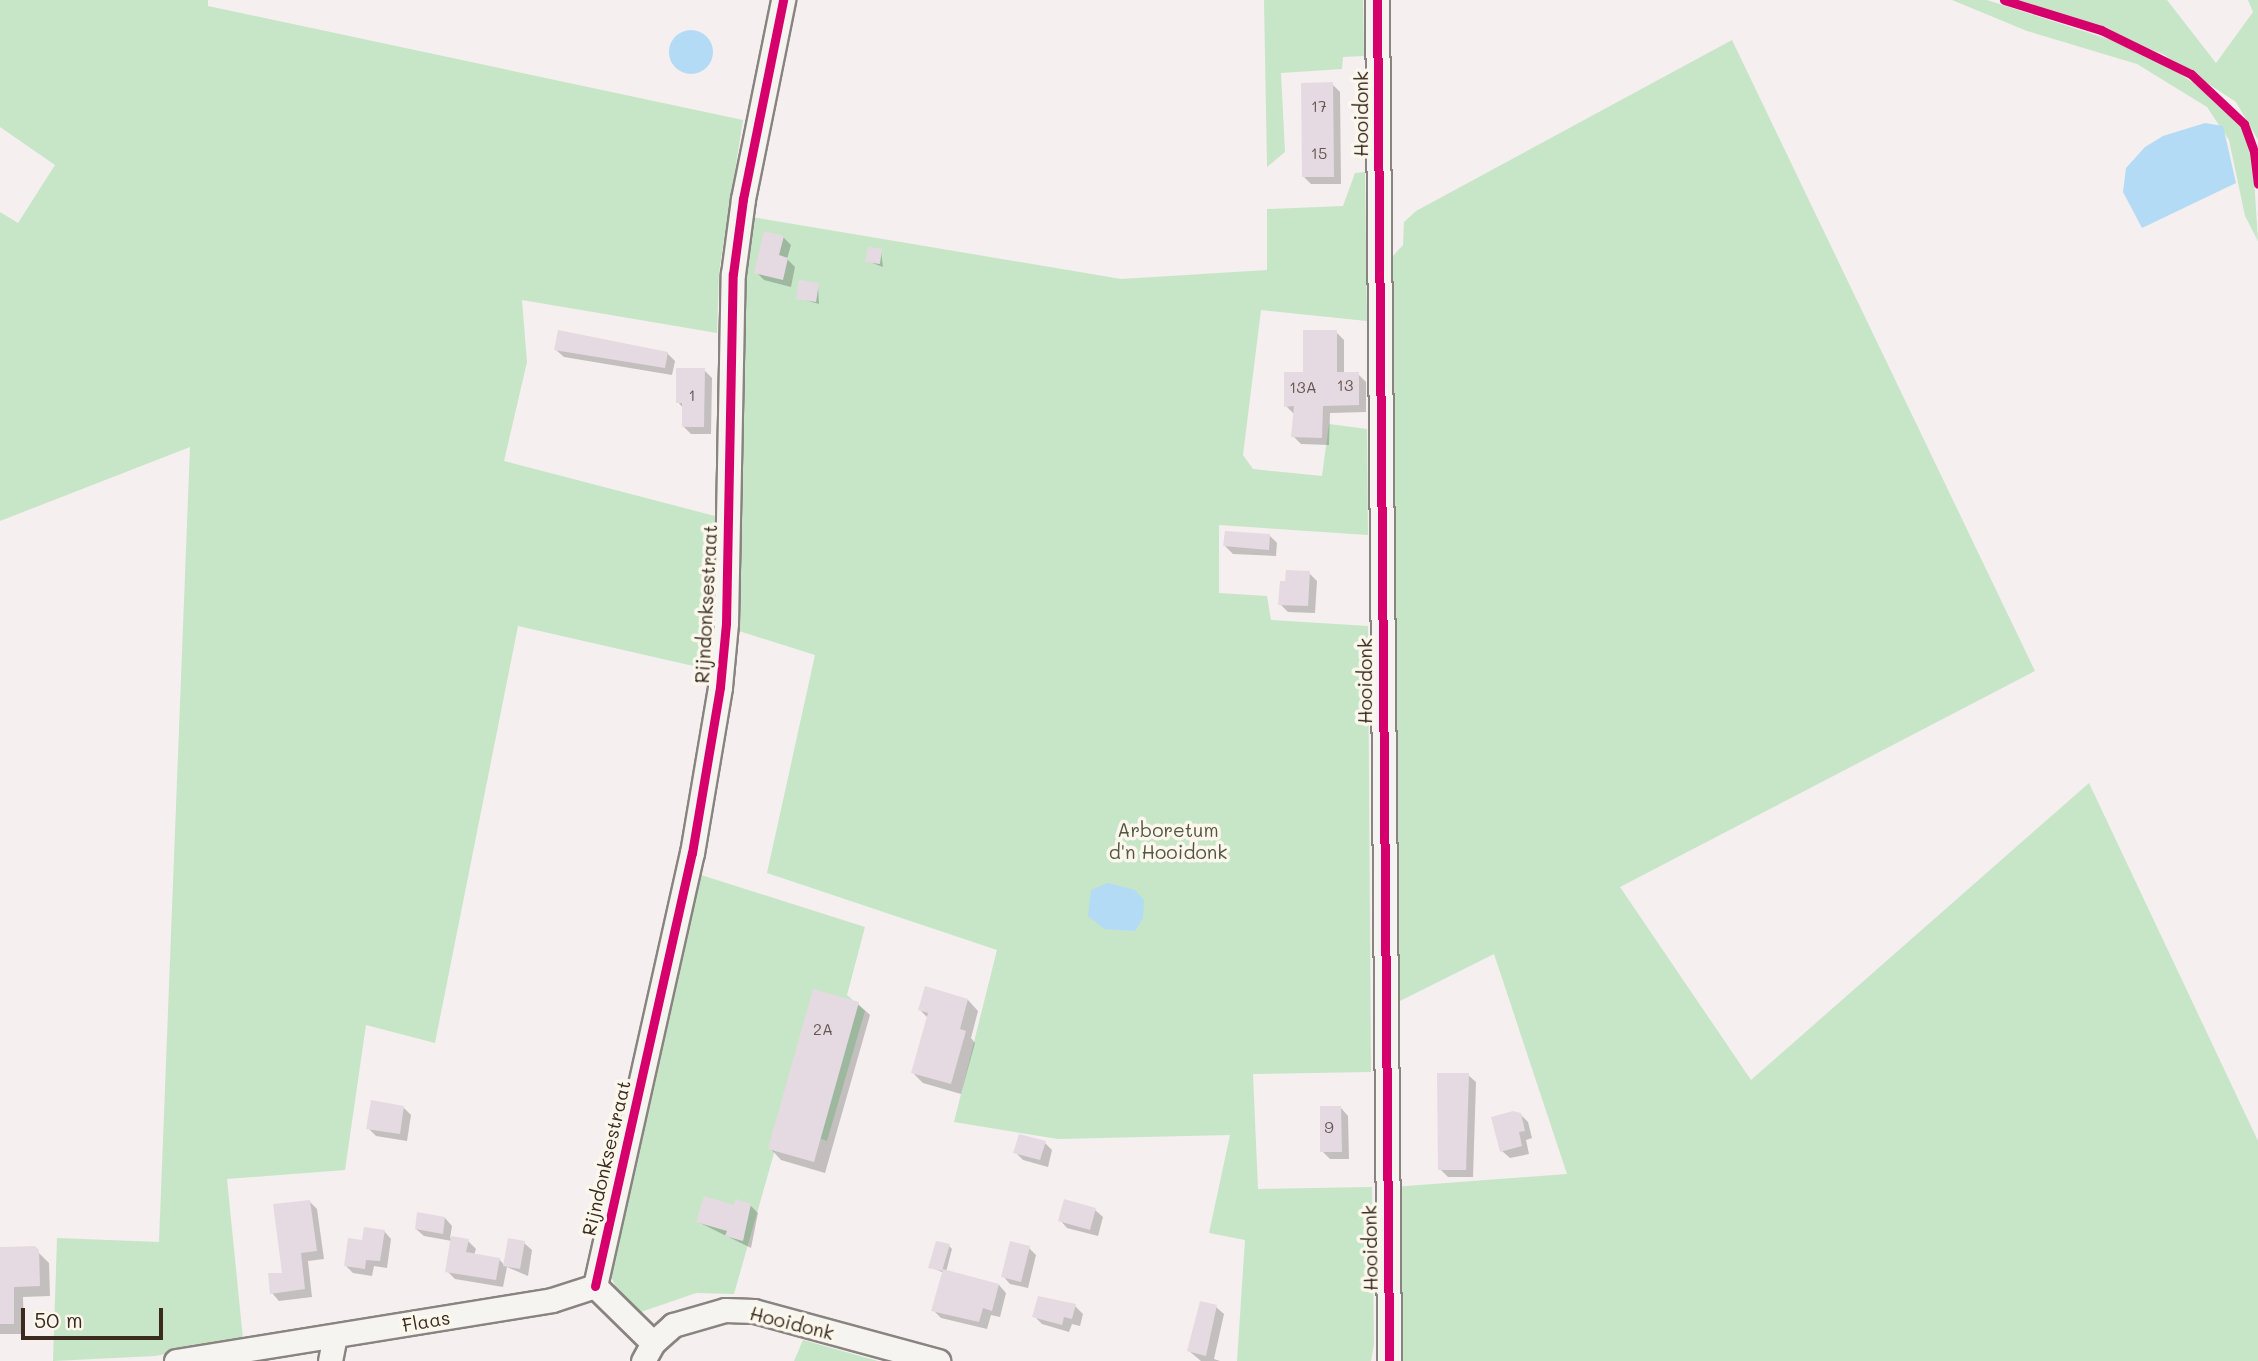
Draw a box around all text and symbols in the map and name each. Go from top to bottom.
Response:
street label: Hooidonk [1350,71,1372,157]
house number: 17 [1311,96,1327,116]
house number: 15 [1311,143,1327,163]
house number: 13 [1337,375,1353,395]
house number: 13A [1289,377,1317,397]
house number: 1 [688,385,696,405]
street label: Rijndonksestraat [690,524,722,684]
street label: Hooidonk [1354,638,1376,724]
park label: Arboretum d'n Hooidonk [1109,819,1227,863]
house number: 2A [813,1019,833,1039]
street label: Rijndonksestraat [577,1078,635,1238]
house number: 9 [1324,1117,1334,1137]
street label: Hooidonk [1358,1205,1382,1291]
scale bar [24,1294,166,1338]
street label: Hooidonk [748,1302,836,1344]
text: 50 m [34,1306,83,1333]
street label: Flaas [400,1306,452,1336]

